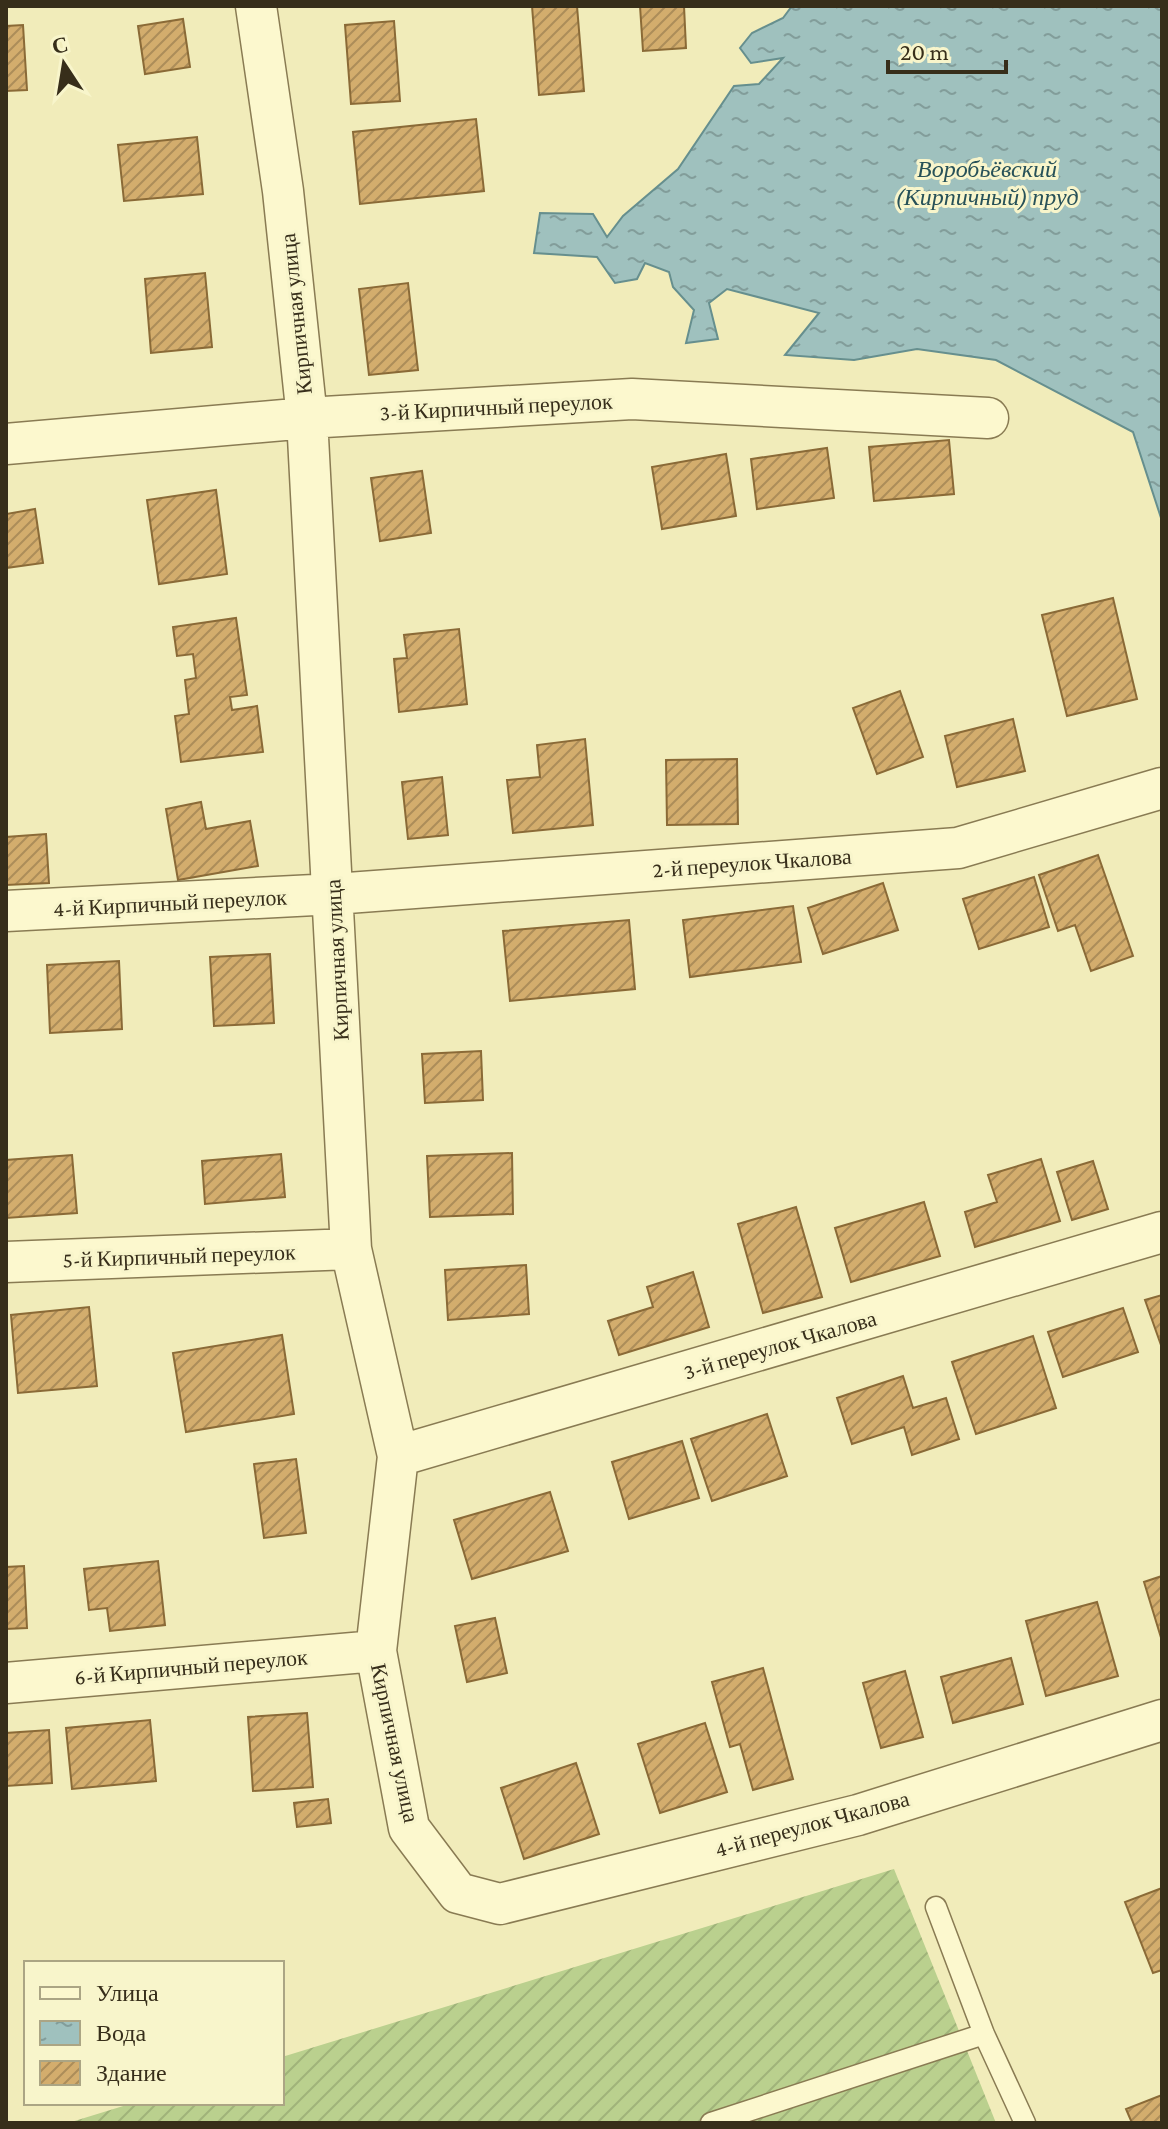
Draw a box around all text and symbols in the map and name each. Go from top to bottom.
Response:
north arrow [24,24,104,104]
scale bar [888,24,1006,74]
text: С [50,31,70,59]
text: 20 m [900,38,949,65]
water label: Воробьёвский (Кирпичный) пруд [895,155,1079,211]
street label: Кирпичная улица [275,232,317,396]
street label: 3-й Кирпичный переулок [379,388,613,426]
street label: 2-й переулок Чкалова [652,844,853,882]
street label: Кирпичная улица [320,878,354,1042]
street label: 4-й Кирпичный переулок [52,884,288,922]
street label: 5-й Кирпичный переулок [62,1239,296,1273]
street label: 3-й переулок Чкалова [681,1305,880,1384]
street label: 6-й Кирпичный переулок [73,1644,309,1690]
street label: Кирпичная улица [366,1661,424,1825]
street label: 4-й переулок Чкалова [712,1786,912,1862]
legend [24,1961,284,2105]
text: Улица [96,1979,159,2006]
text: Вода [96,2019,147,2046]
text: Здание [96,2059,167,2086]

